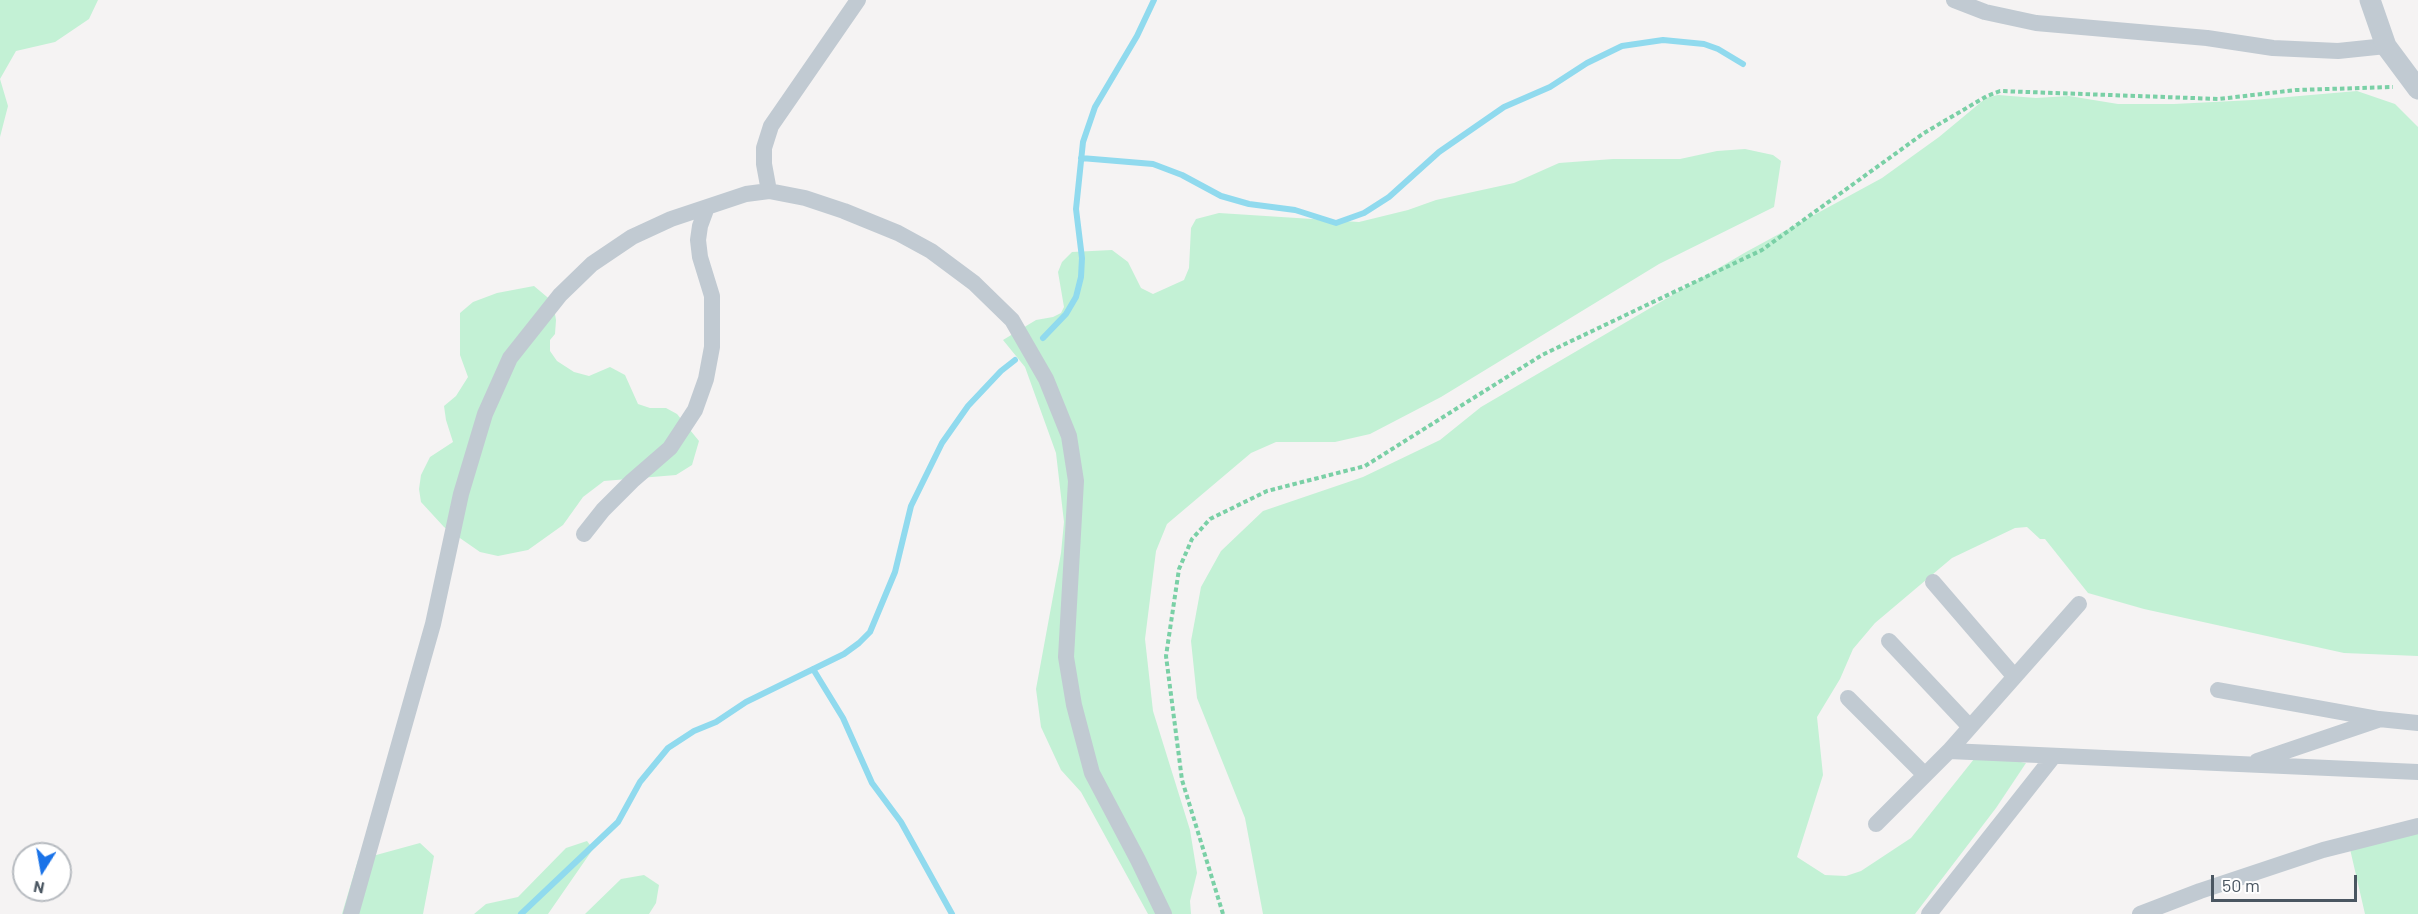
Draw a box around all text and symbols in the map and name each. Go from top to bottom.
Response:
north arrow [12,842,72,902]
scale bar [2214,863,2360,901]
text: 50 m [2222,874,2260,896]
text: N [32,878,46,899]

